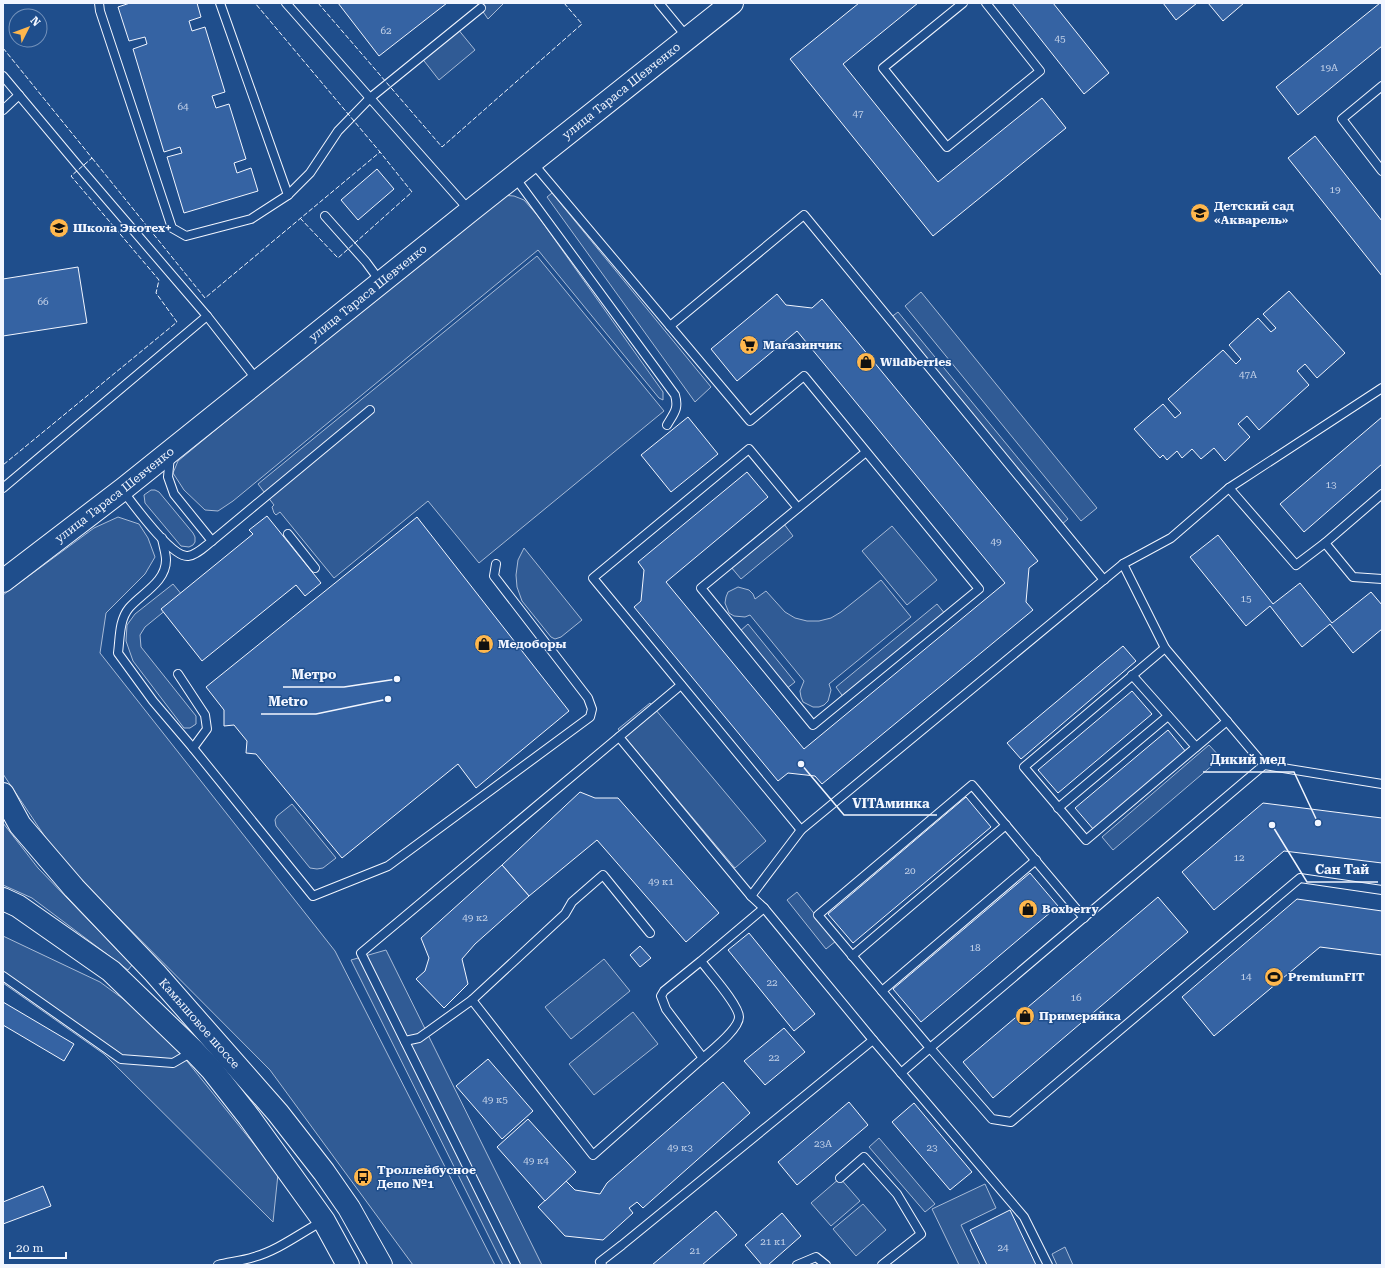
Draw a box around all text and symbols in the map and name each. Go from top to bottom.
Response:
north arrow [8,8,48,48]
text: N [27,14,43,30]
house number: 62 [380,25,392,36]
house number: 45 [1054,33,1066,44]
street label: улица Тараса Шевченко [559,40,683,142]
house number: 19А [1320,62,1338,73]
house number: 64 [177,101,189,112]
house number: 47 [852,108,864,119]
house number: 19 [1329,184,1341,195]
place label: Детский сад «Акварель» [1214,199,1294,227]
school or university icon: Детский сад «Акварель» [1189,202,1211,224]
school or university icon: Школа Экотех+ [48,217,70,239]
place label: Школа Экотех+ [73,221,172,235]
street label: улица Тараса Шевченко [306,241,430,344]
house number: 66 [37,296,49,307]
supermarket icon: Магазинчик [738,334,760,356]
place label: Магазинчик [763,338,843,352]
shop icon: Wildberries [855,351,877,373]
place label: Wildberries [880,355,952,369]
house number: 47А [1239,369,1257,380]
street label: улица Тараса Шевченко [52,444,177,546]
house number: 13 [1325,479,1337,490]
house number: 49 [990,536,1002,547]
house number: 15 [1240,593,1252,604]
shop icon: Медоборы [473,633,495,655]
place label: Медоборы [498,637,566,651]
callout: Метро [283,662,344,687]
text: Метро [291,667,337,682]
callout: Metro [261,689,316,714]
text: Metro [268,694,308,709]
callout: Дикий мед [1203,747,1294,772]
text: Дикий мед [1210,752,1287,767]
callout: VITAминка [844,790,937,815]
text: VITAминка [852,796,930,811]
house number: 12 [1233,852,1245,863]
callout: Сан Тай [1307,857,1378,882]
text: Сан Тай [1315,862,1369,877]
house number: 20 [904,865,916,876]
house number: 49 к1 [648,876,674,887]
shop icon: Boxberry [1017,898,1039,920]
place label: Boxberry [1042,902,1099,916]
house number: 49 к2 [462,912,488,923]
house number: 18 [969,942,981,953]
sports icon: PremiumFIT [1263,966,1285,988]
place label: PremiumFIT [1288,970,1365,984]
house number: 14 [1240,971,1252,982]
street label: Камышовое шоссе [156,976,243,1072]
house number: 22 [766,977,778,988]
house number: 16 [1070,992,1082,1003]
shop icon: Примеряйка [1014,1005,1036,1027]
place label: Примеряйка [1039,1009,1121,1023]
house number: 22 [768,1052,780,1063]
house number: 49 к5 [482,1094,508,1105]
house number: 23А [814,1138,832,1149]
house number: 49 к3 [667,1142,693,1153]
house number: 23 [926,1142,938,1153]
house number: 49 к4 [523,1155,549,1166]
place label: Троллейбусное Депо №1 [377,1163,476,1191]
bus stop icon: Троллейбусное Депо №1 [352,1166,374,1188]
scale bar [10,1234,66,1260]
house number: 21 к1 [760,1236,786,1247]
text: 20 m [16,1241,43,1255]
house number: 24 [997,1242,1009,1253]
house number: 21 [689,1245,701,1256]

